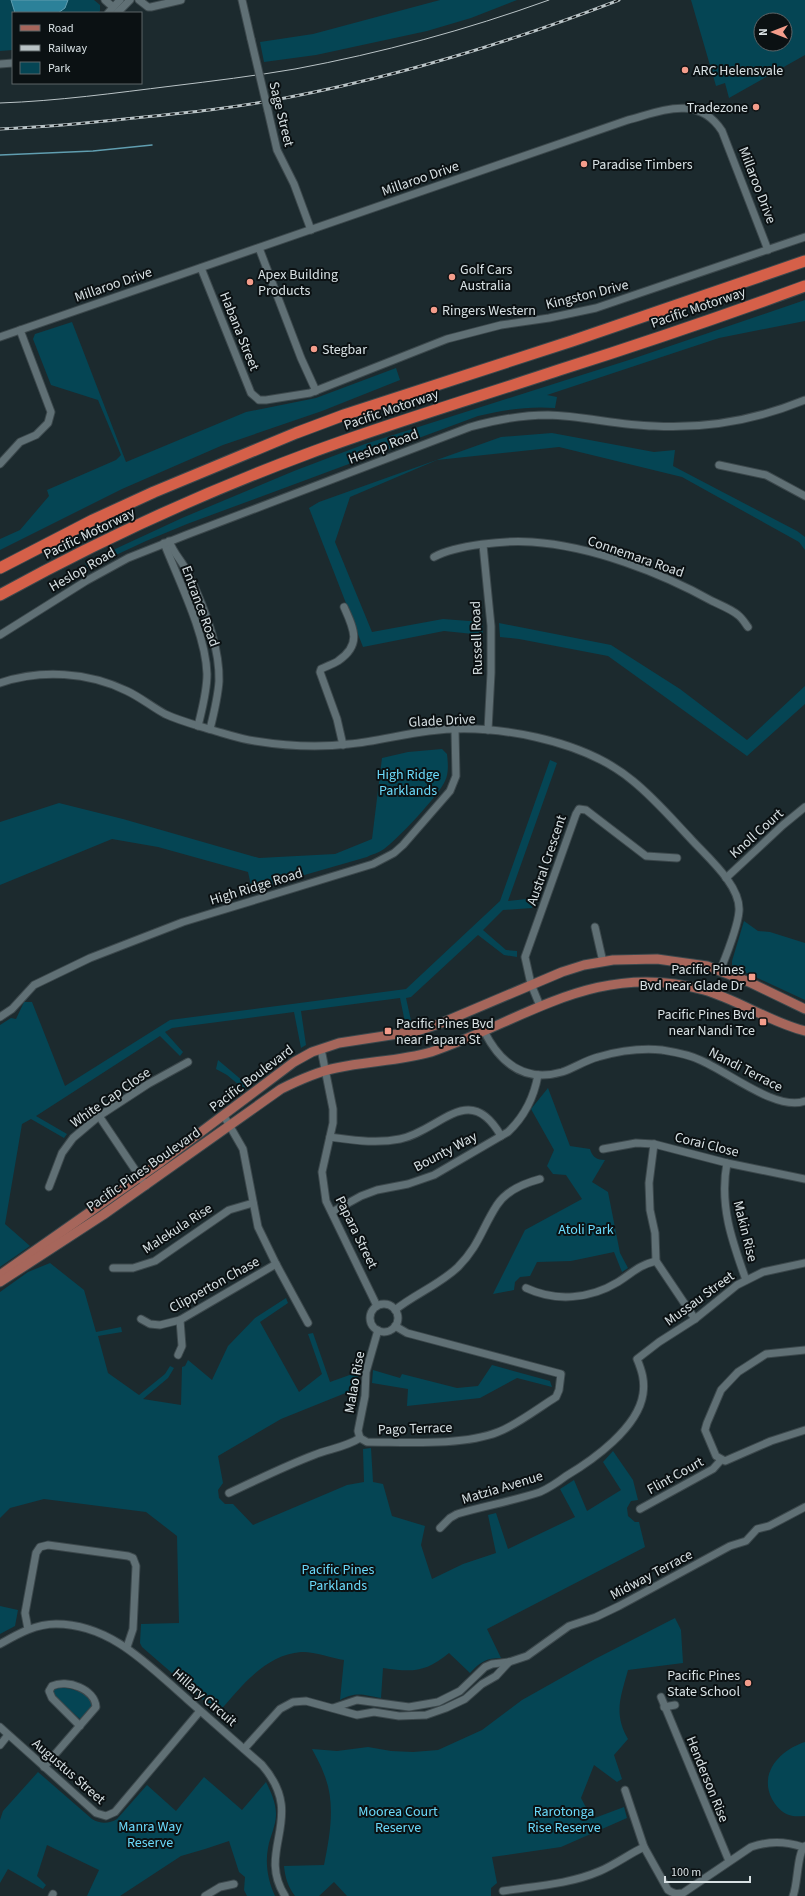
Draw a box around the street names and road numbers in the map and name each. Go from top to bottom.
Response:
street label: Sage Street [263,80,299,149]
street label: Millaroo Drive [733,144,781,227]
street label: Millaroo Drive [379,156,462,202]
street label: Millaroo Drive [72,262,155,308]
street label: Kingston Drive [544,275,631,315]
street label: Pacific Motorway [648,282,749,334]
street label: Habana Street [214,289,264,374]
street label: Pacific Motorway [341,384,442,436]
street label: Heslop Road [345,424,421,469]
street label: Pacific Motorway [40,503,139,565]
street label: Connemara Road [585,531,687,583]
street label: Heslop Road [46,543,119,597]
street label: Entrance Road [176,563,224,650]
street label: Russell Road [466,601,488,675]
street label: Glade Drive [408,709,476,733]
street label: Knoll Court [725,804,788,863]
street label: Austral Crescent [522,812,572,908]
street label: High Ridge Road [208,863,305,911]
street label: Pacific Boulevard [205,1040,298,1117]
street label: Nandi Terrace [705,1043,786,1097]
street label: White Cap Close [66,1063,155,1133]
street label: Pacific Pines Boulevard [82,1123,205,1217]
street label: Bounty Way [410,1127,481,1177]
street label: Corai Close [673,1127,741,1163]
street label: Papara Street [330,1193,382,1272]
street label: Malekula Rise [139,1199,216,1259]
street label: Makin Rise [728,1199,762,1264]
street label: Clipperton Chase [166,1252,263,1318]
street label: Mussau Street [661,1266,739,1331]
street label: Malao Rise [340,1350,370,1415]
street label: Pago Terrace [377,1418,453,1440]
street label: Flint Court [644,1452,708,1500]
street label: Matzia Avenue [459,1466,546,1510]
street label: Midway Terrace [607,1545,696,1605]
street label: Hillary Circuit [168,1664,241,1732]
street label: Henderson Rise [681,1733,733,1826]
street label: Augustus Street [27,1734,110,1809]

